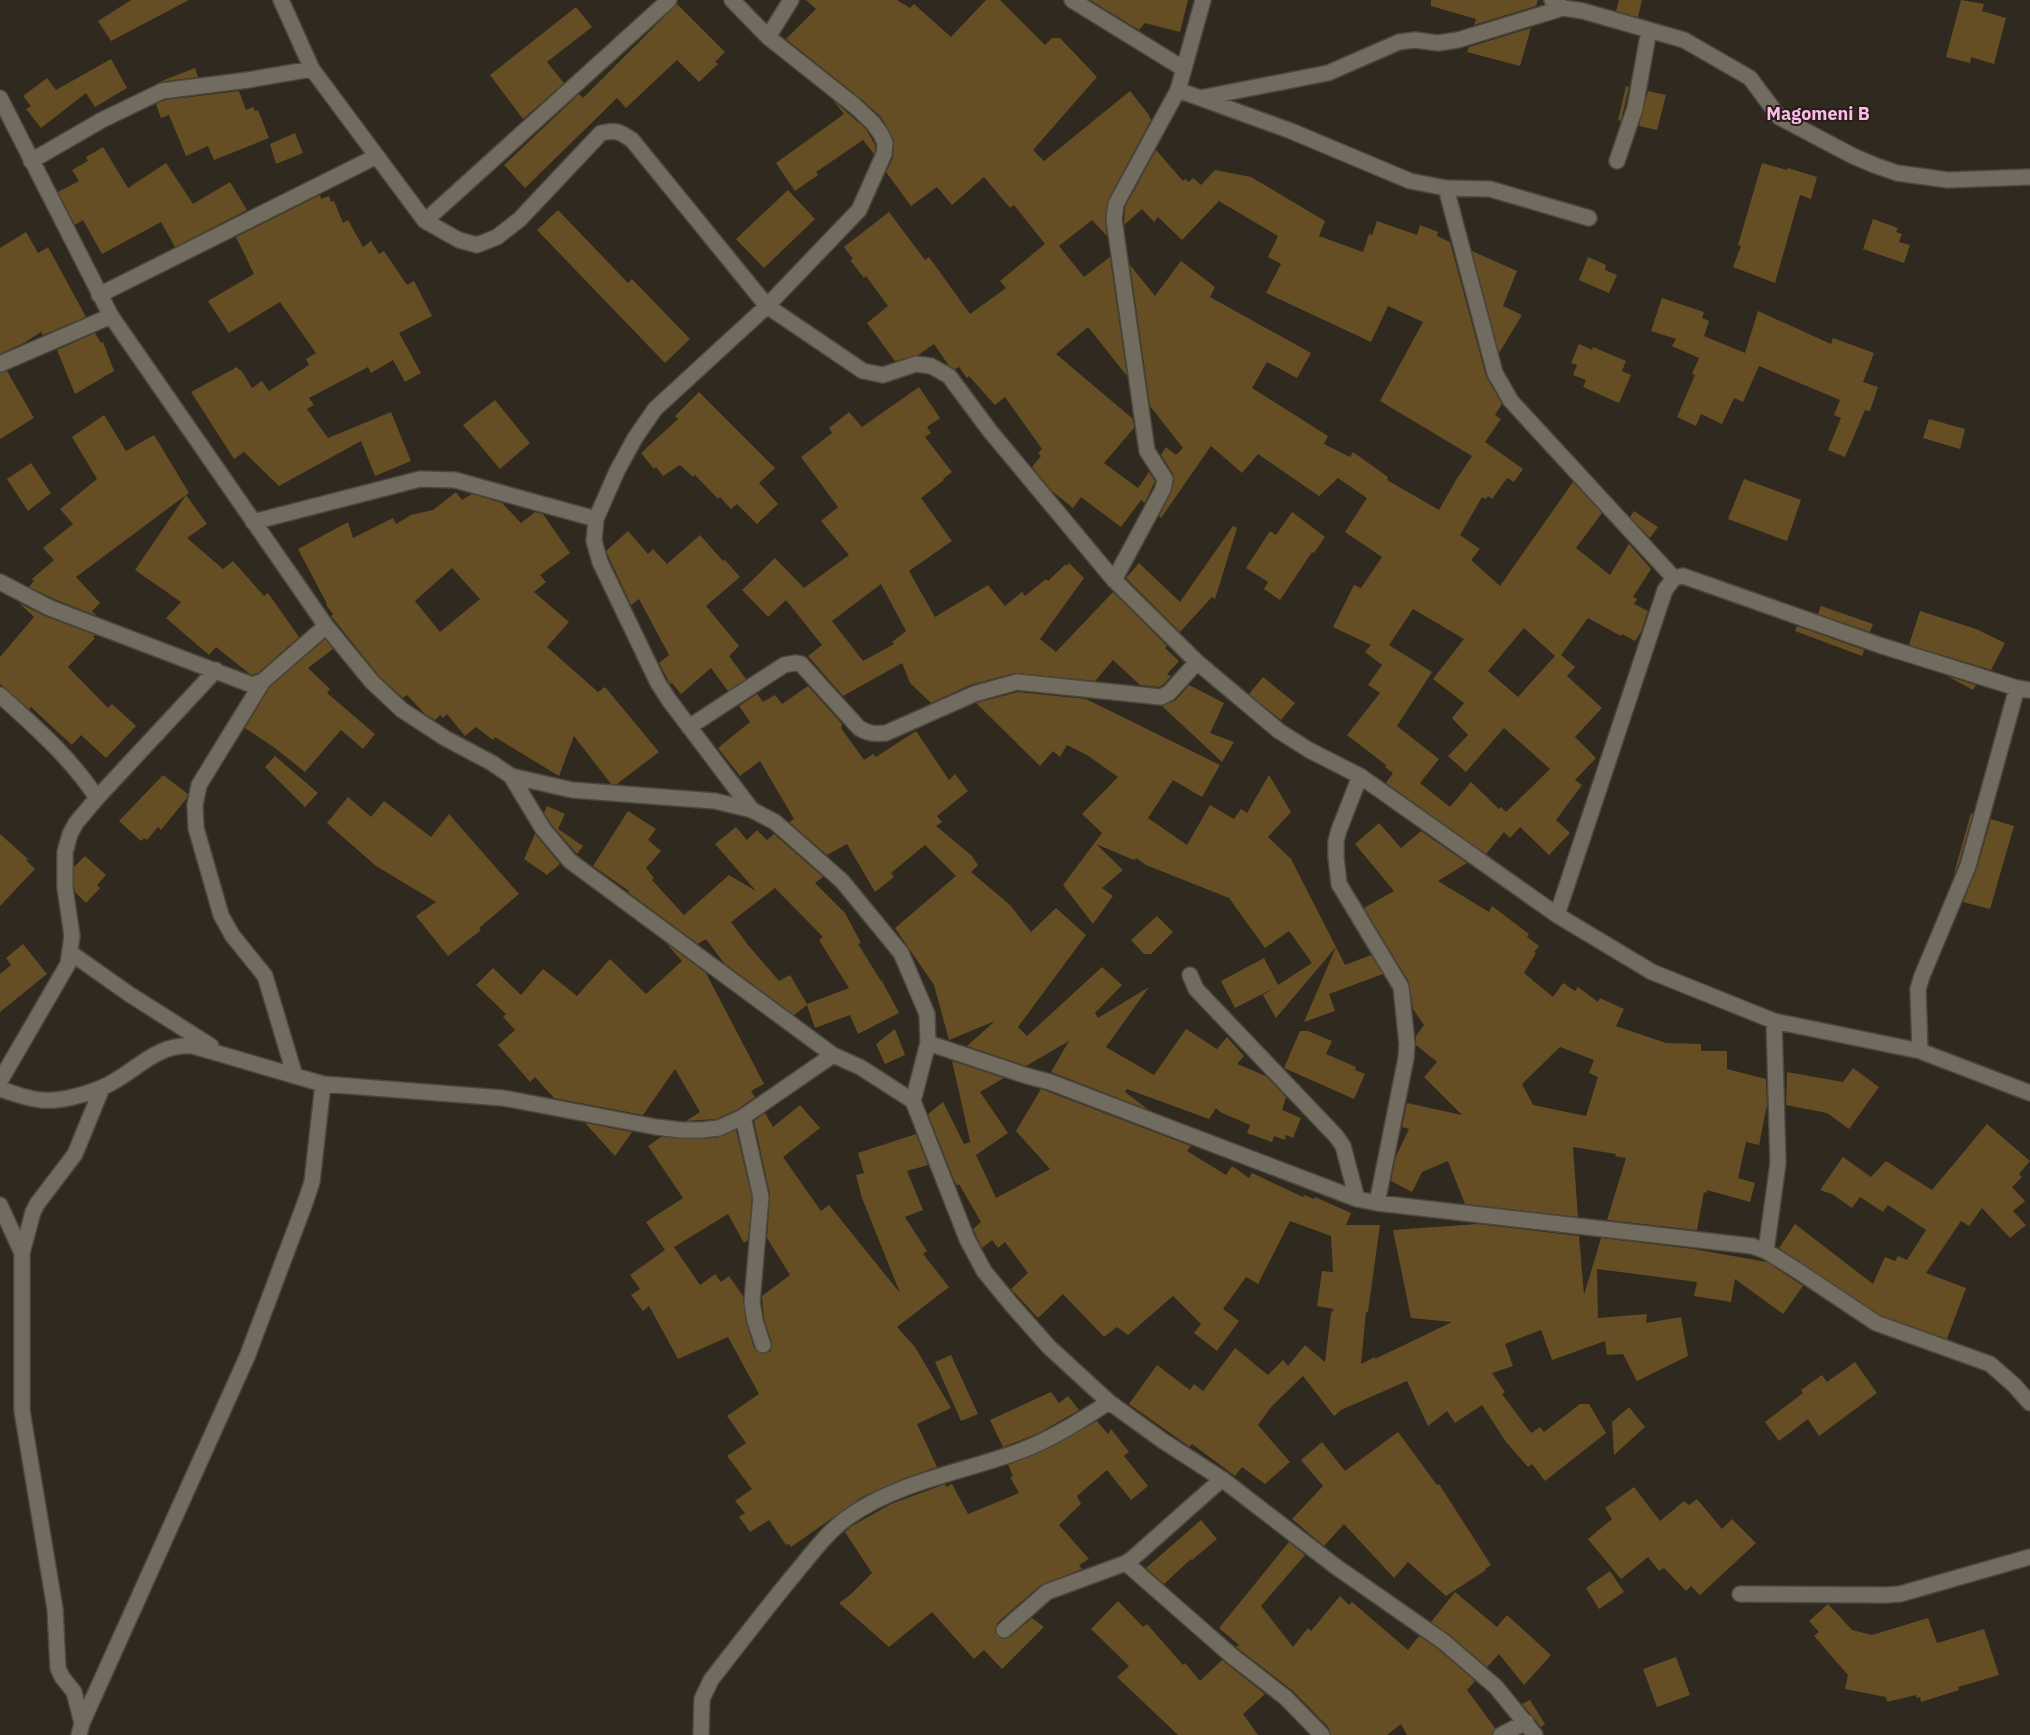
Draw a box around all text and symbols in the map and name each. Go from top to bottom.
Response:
district label: Magomeni B [1766,102,1870,125]

